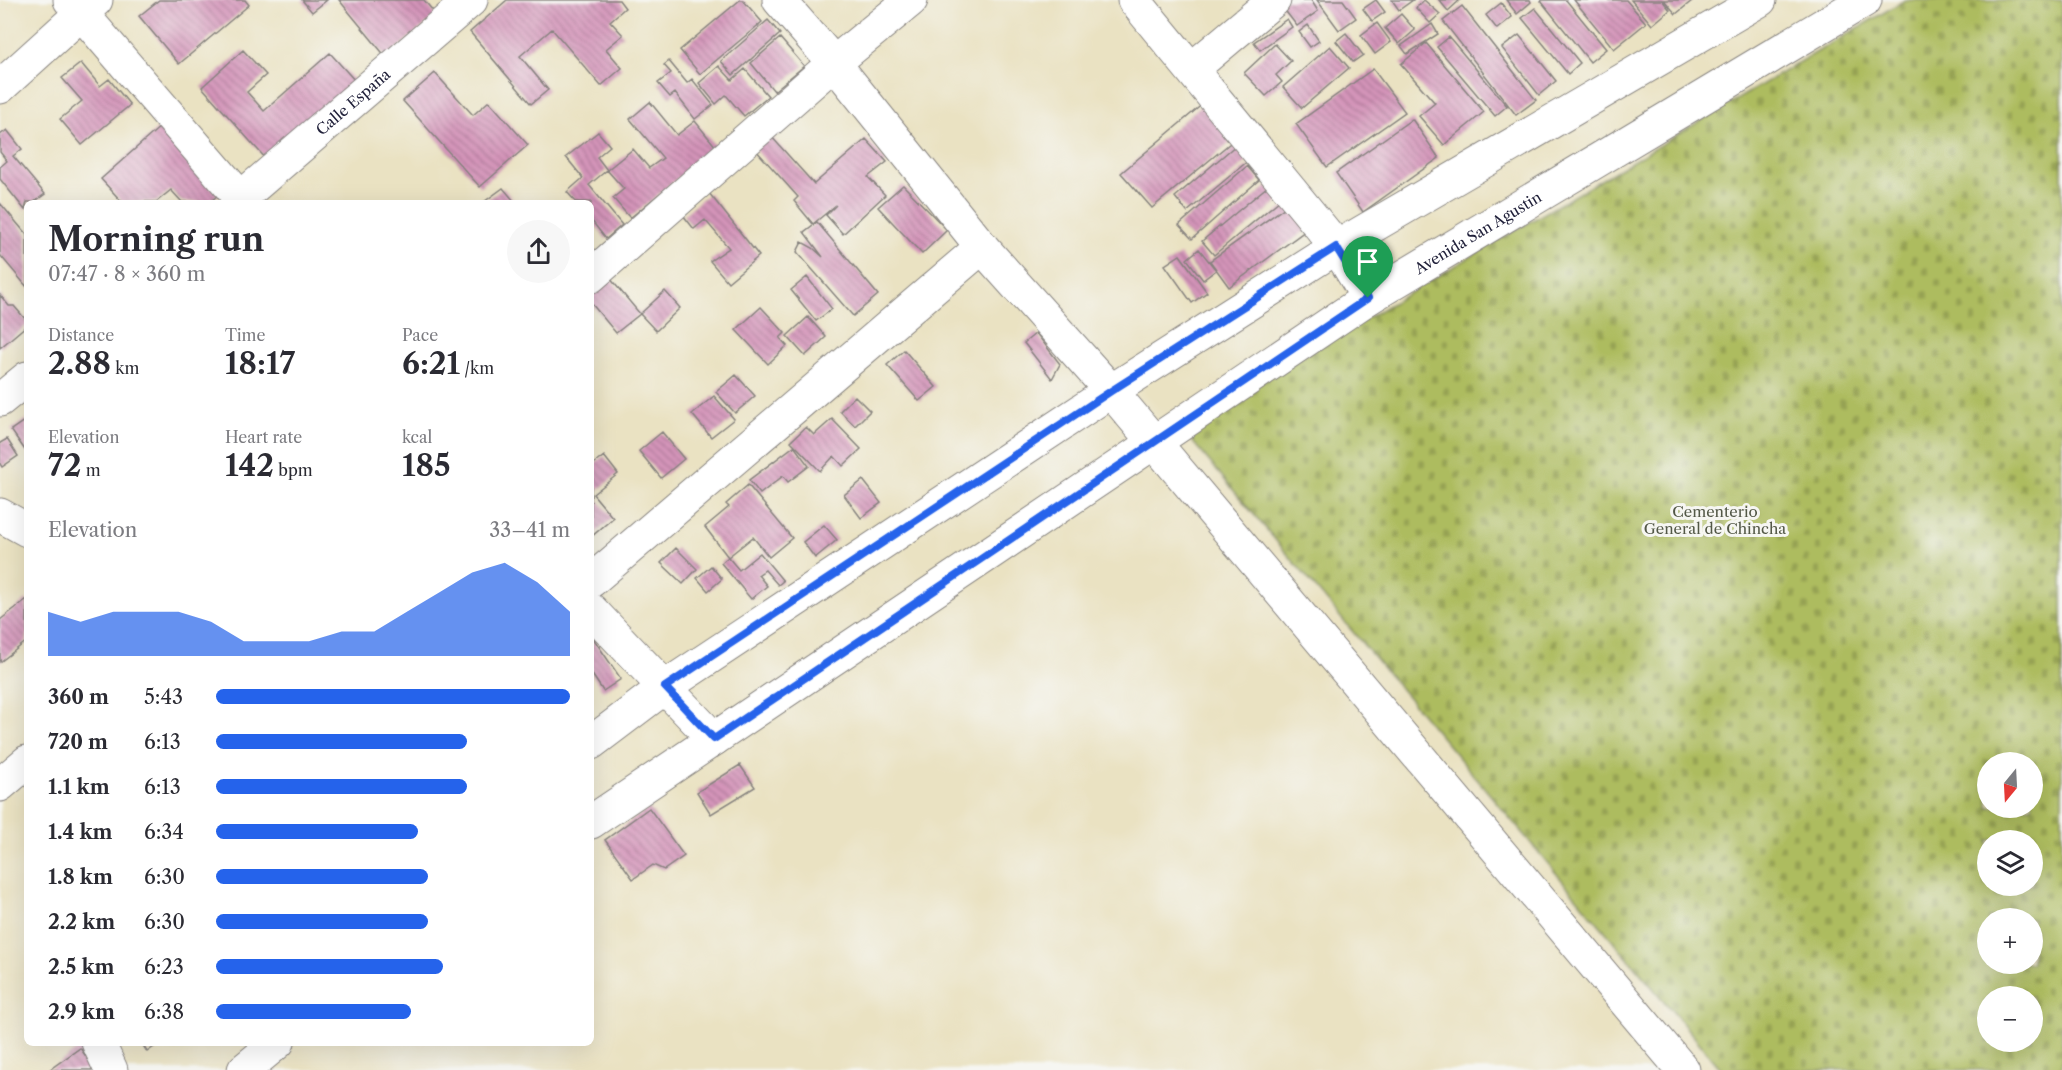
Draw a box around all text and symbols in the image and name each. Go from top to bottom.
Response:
street label: Calle España [312,64,394,139]
street label: Avenida San Agustin [1410,187,1545,278]
text: Morning run [48,219,264,260]
button: share [507,220,570,283]
pin [1342,236,1393,298]
icon: arrive [1351,245,1384,278]
text: 07:47 · 8 × 360 m [48,262,205,286]
text: Distance [48,325,114,345]
text: Time [225,325,265,345]
text: Pace [402,325,438,345]
text: 2.88 [48,345,111,382]
text: 18:17 [225,345,295,382]
text: 6:21 [402,345,460,382]
text: km [111,358,139,378]
text: /km [460,358,494,378]
text: Elevation [48,427,119,447]
text: Heart rate [225,427,302,447]
text: kcal [402,427,432,447]
text: 72 [48,447,81,484]
text: 142 [225,447,274,484]
text: 185 [402,447,451,484]
text: m [81,460,101,480]
text: bpm [274,460,313,480]
park label: Cementerio General de Chincha [1644,502,1786,538]
text: Elevation [48,518,137,542]
text: 33–41 m [489,518,570,542]
text: 360 m [48,685,109,709]
text: 5:43 [144,685,183,709]
text: 720 m [48,730,108,754]
text: 6:13 [144,730,181,754]
north arrow [1977,752,2043,818]
map controls [1977,752,2043,1052]
text: 1.1 km [48,775,110,799]
text: 6:13 [144,775,181,799]
text: 1.4 km [48,820,113,844]
text: 6:34 [144,820,184,844]
button: layers [1977,830,2043,896]
text: 1.8 km [48,865,113,889]
text: 6:30 [144,865,185,889]
button: + [1977,908,2043,974]
text: 2.2 km [48,910,115,934]
text: 6:30 [144,910,185,934]
text: 2.5 km [48,955,115,979]
text: 6:23 [144,955,184,979]
button: − [1977,986,2043,1052]
text: 2.9 km [48,1000,115,1024]
text: 6:38 [144,1000,184,1024]

